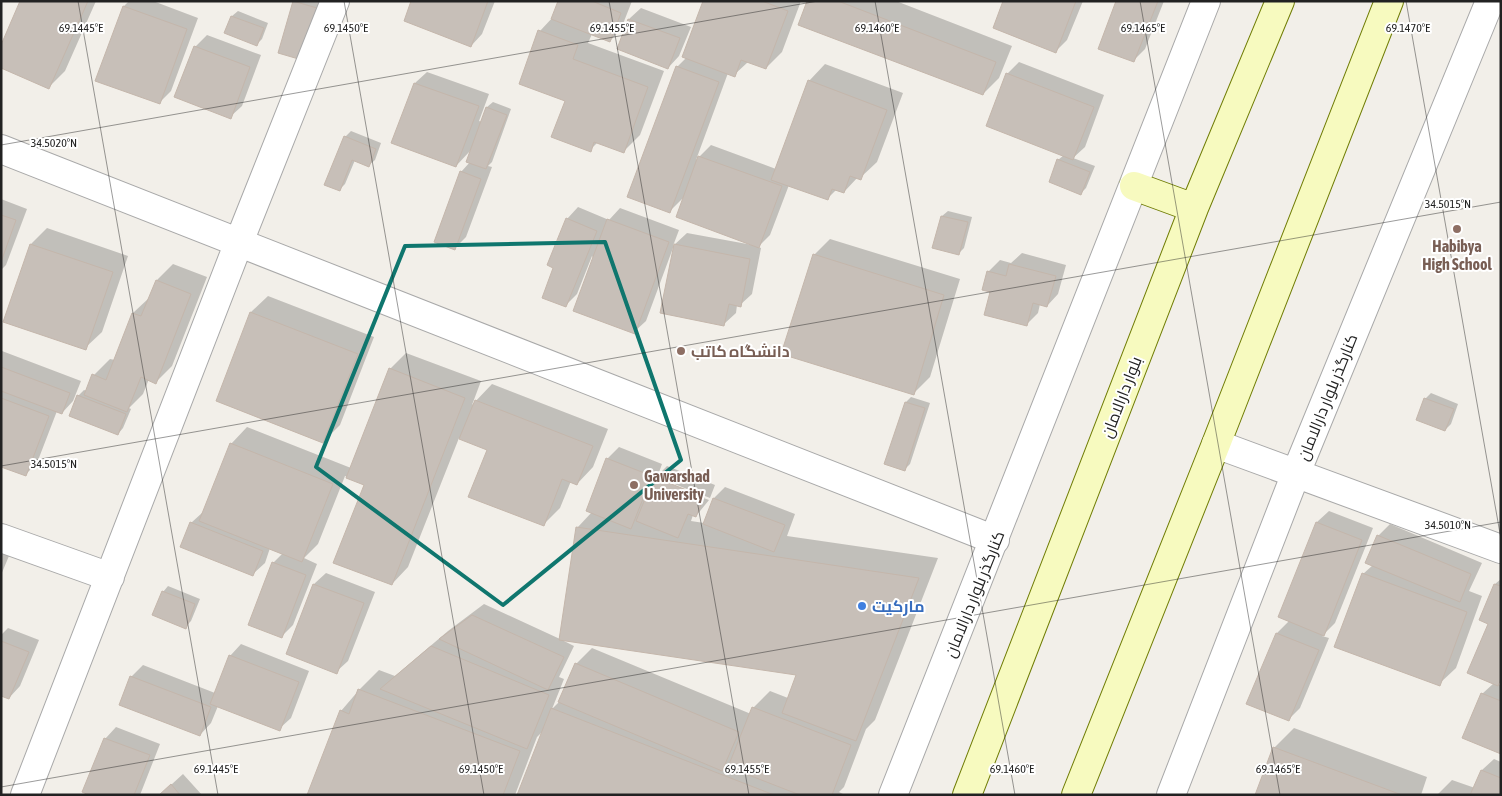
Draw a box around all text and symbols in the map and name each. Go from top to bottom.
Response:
text: 69.1445°E [59,21,103,35]
text: 69.1450°E [324,21,368,35]
text: 69.1455°E [590,21,634,35]
text: 69.1460°E [855,21,899,35]
text: 69.1465°E [1121,21,1165,35]
text: 69.1470°E [1386,21,1430,35]
text: 34.5020°N [31,136,77,150]
text: 34.5015°N [1425,197,1471,211]
marker: Habibya High School [1451,223,1463,235]
place label: Habibya High School [1422,237,1492,273]
street label: کنارگذر بلوار دارالامان [1293,331,1362,464]
place label: دانشگاه کاتب [691,342,790,360]
marker: دانشگاه کاتب [675,345,687,357]
street label: بلوار دارالامان [1097,354,1147,441]
text: 34.5015°N [31,457,77,471]
place label: Gawarshad University [644,467,710,503]
marker: Gawarshad University [628,479,640,491]
text: 34.5010°N [1425,518,1471,532]
street label: کنارگذر بلوار دارالامان [940,528,1009,661]
place label: مارکیت [872,597,925,616]
marker: مارکیت [856,600,868,612]
text: 69.1445°E [194,762,238,776]
text: 69.1450°E [459,762,503,776]
text: 69.1455°E [725,762,769,776]
text: 69.1460°E [990,762,1034,776]
text: 69.1465°E [1256,762,1300,776]

